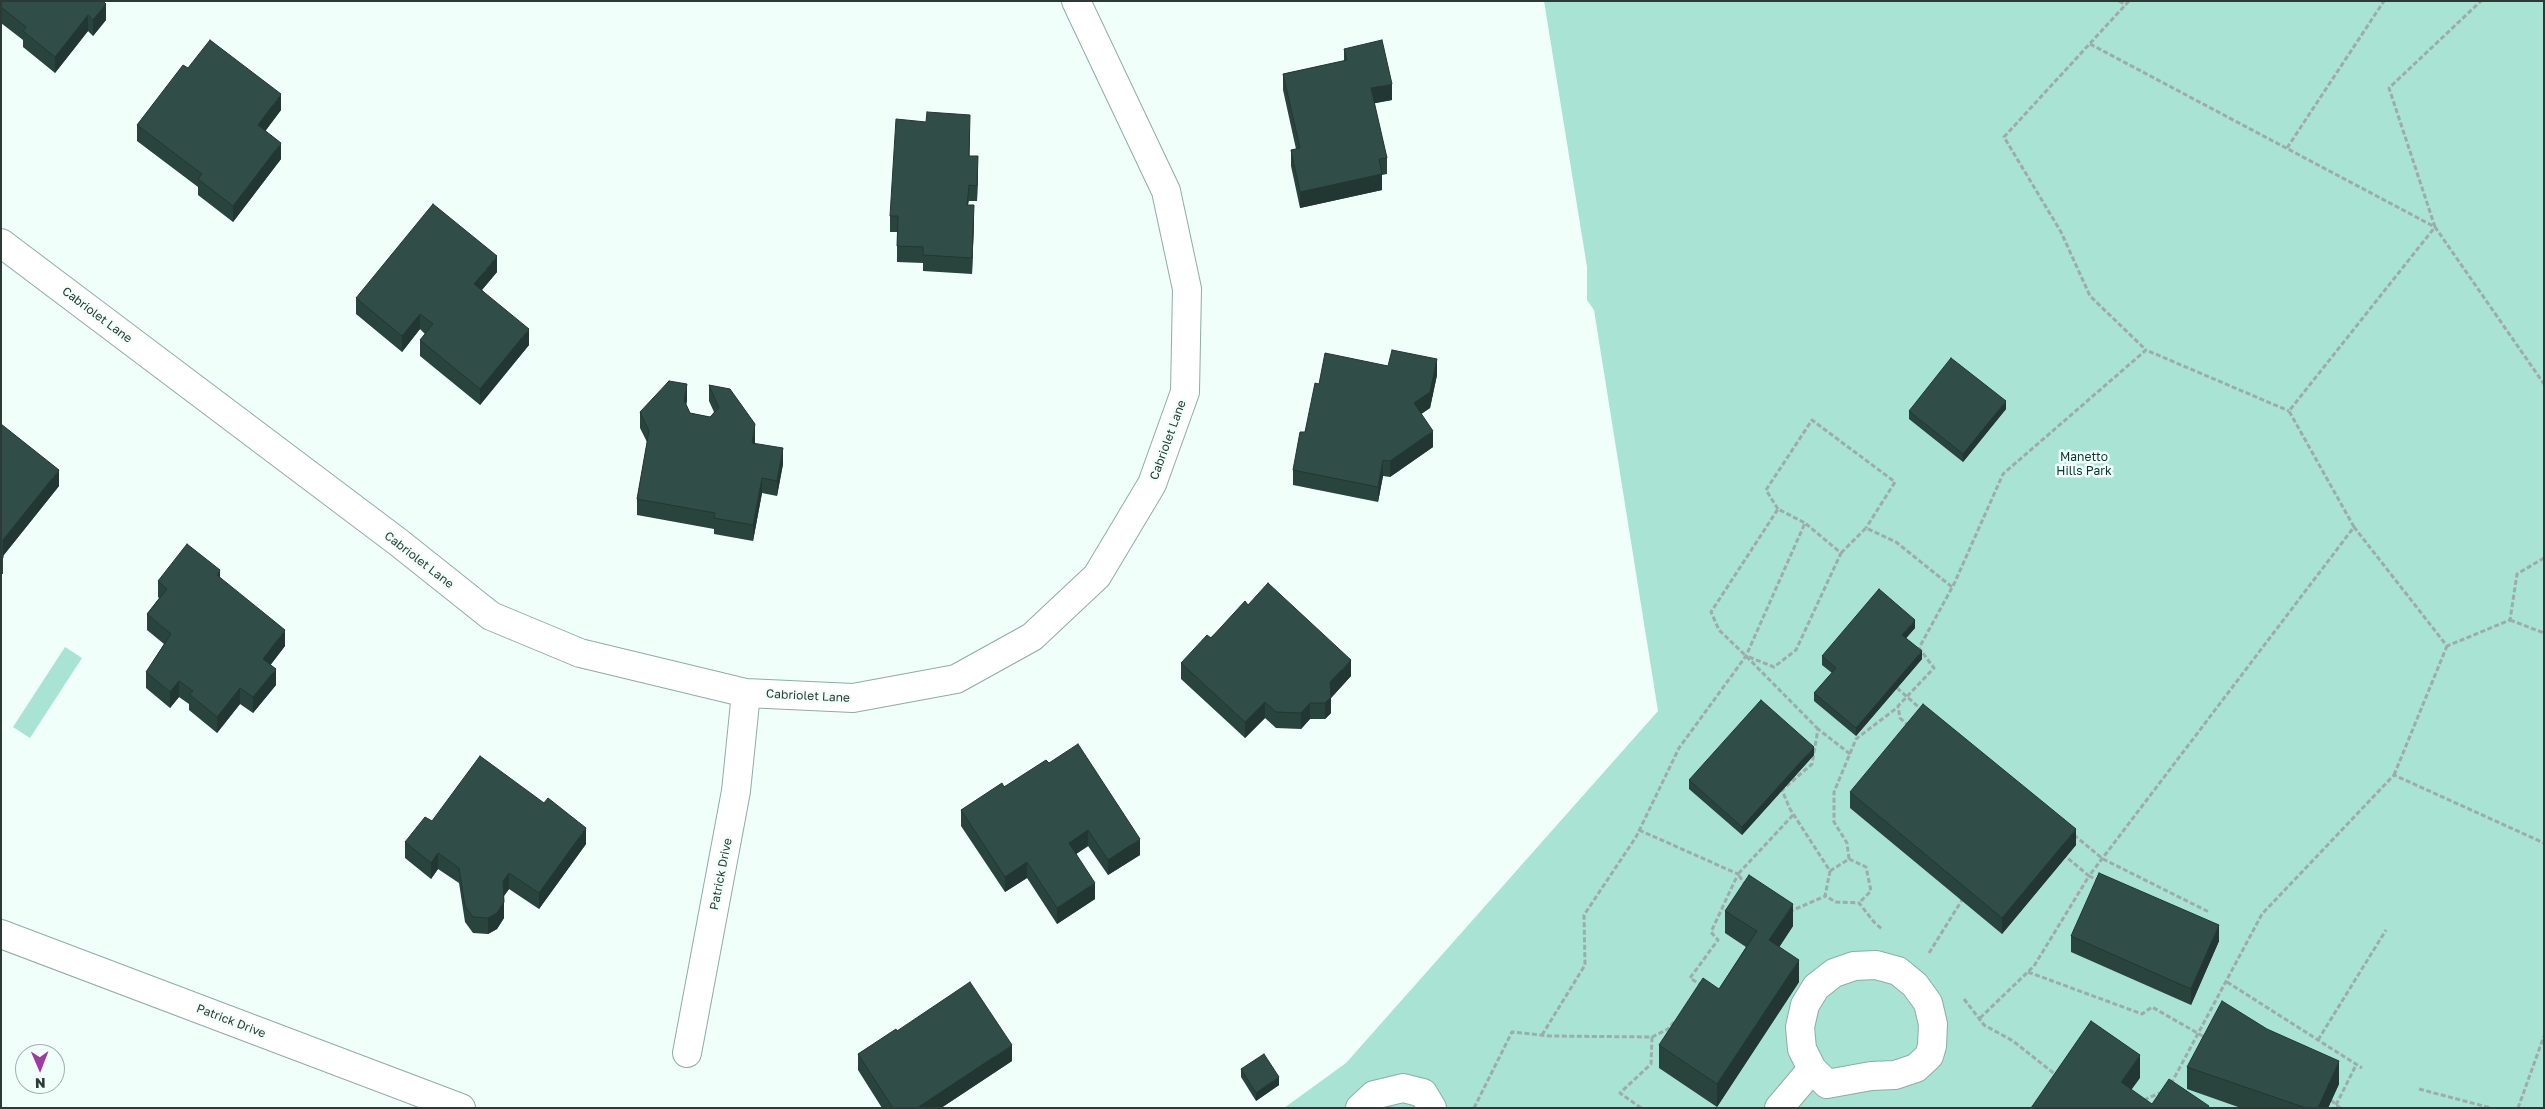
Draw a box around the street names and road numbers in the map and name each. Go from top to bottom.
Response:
street label: Cabriolet Lane [59,284,135,346]
street label: Cabriolet Lane [1147,398,1189,482]
street label: Cabriolet Lane [381,528,457,592]
street label: Cabriolet Lane [766,687,850,705]
street label: Patrick Drive [707,837,735,911]
street label: Patrick Drive [194,1001,268,1041]

